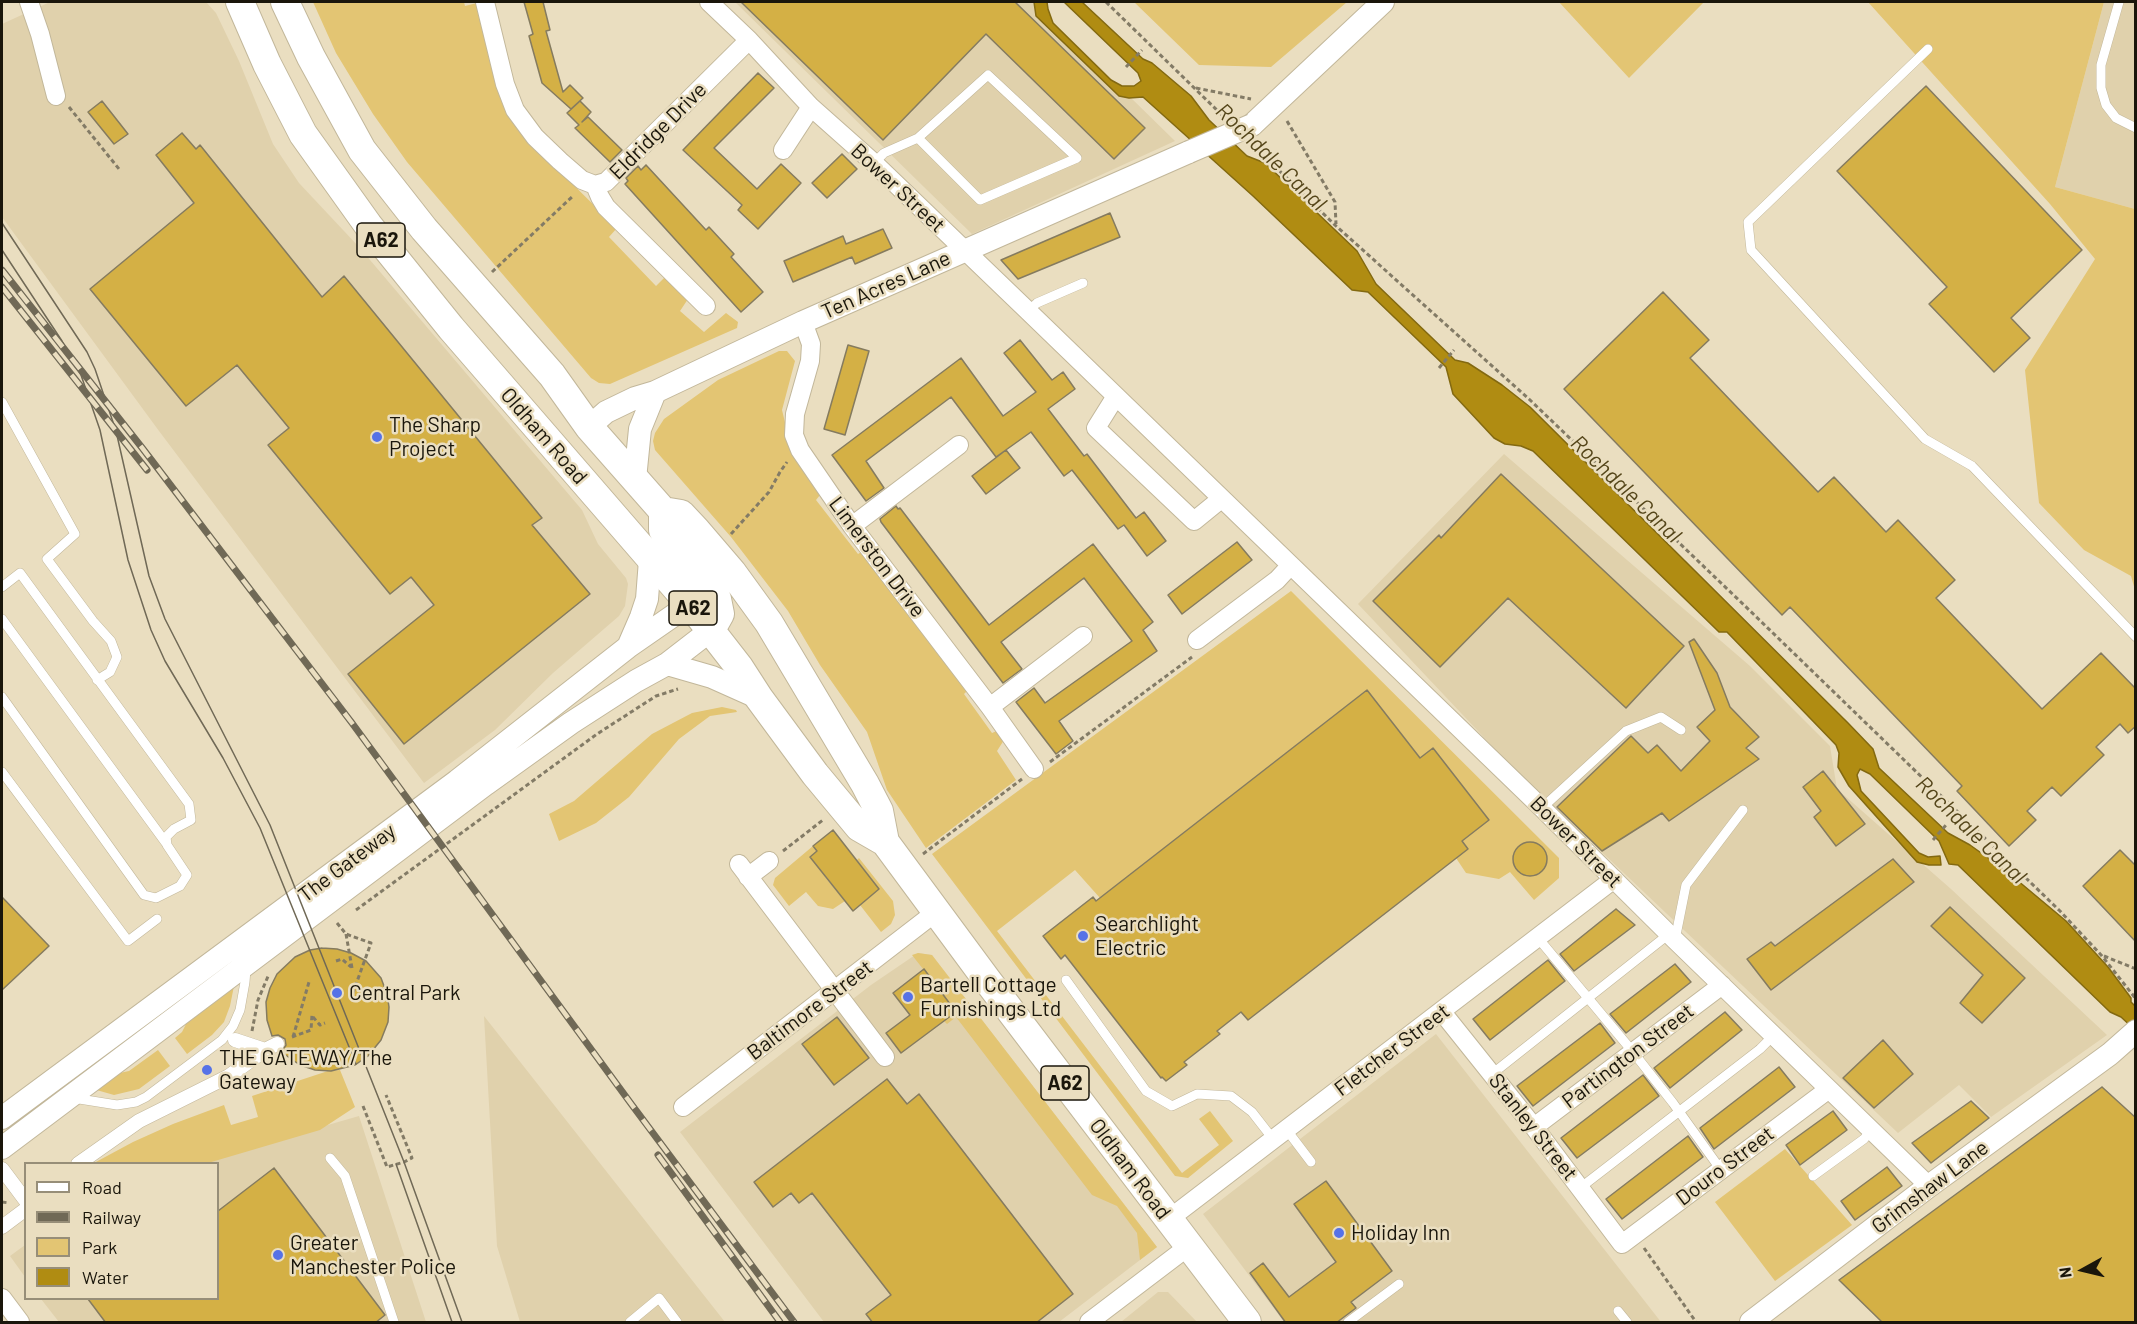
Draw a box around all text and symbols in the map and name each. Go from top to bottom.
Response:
street label: Eldridge Drive [604,77,712,185]
water label: Rochdale Canal [1210,98,1332,216]
street label: Bower Street [846,138,950,238]
road number: A62 [357,223,405,257]
street label: Ten Acres Lane [818,245,954,325]
street label: Oldham Road [495,383,593,489]
place label: The Sharp Project [389,412,481,462]
marker: The Sharp Project [370,430,384,444]
water label: Rochdale Canal [1565,430,1687,548]
street label: Limerston Drive [823,492,931,622]
road number: A62 [669,591,717,625]
water label: Rochdale Canal [1910,771,2032,889]
street label: Bower Street [1525,791,1627,893]
street label: The Gateway [293,818,401,908]
place label: Searchlight Electric [1095,911,1199,961]
marker: Searchlight Electric [1076,929,1090,943]
street label: Baltimore Street [742,955,878,1065]
place label: Bartell Cottage Furnishings Ltd [920,972,1061,1022]
place label: Central Park [349,980,461,1006]
marker: Central Park [330,986,344,1000]
marker: Bartell Cottage Furnishings Ltd [901,990,915,1004]
street label: Partington Street [1557,998,1699,1114]
street label: Fletcher Street [1329,999,1455,1101]
place label: THE GATEWAY/The Gateway [219,1045,393,1095]
marker: THE GATEWAY/The Gateway [200,1063,214,1077]
road number: A62 [1041,1066,1089,1100]
street label: Stanley Street [1483,1068,1583,1186]
street label: Oldham Road [1084,1114,1176,1224]
street label: Douro Street [1671,1121,1779,1211]
street label: Grimshaw Lane [1867,1135,1993,1239]
legend [24,1162,219,1300]
text: Road [82,1176,122,1198]
text: Railway [82,1206,141,1228]
place label: Holiday Inn [1351,1220,1450,1246]
marker: Holiday Inn [1332,1226,1346,1240]
place label: Greater Manchester Police [290,1230,456,1280]
text: Park [82,1236,117,1258]
north arrow [2053,1240,2113,1300]
marker: Greater Manchester Police [271,1248,285,1262]
text: Water [82,1266,129,1288]
text: N [2055,1266,2075,1279]

